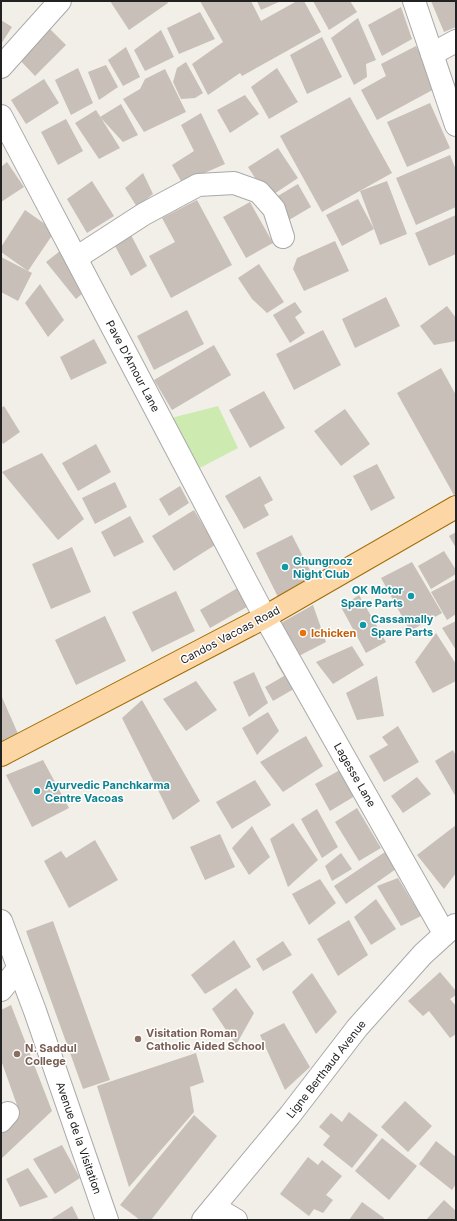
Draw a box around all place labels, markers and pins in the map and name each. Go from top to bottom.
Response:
place label: Ghungrooz Night Club [293,554,353,581]
marker: Ghungrooz Night Club [280,562,290,572]
place label: OK Motor Spare Parts [341,583,404,610]
marker: OK Motor Spare Parts [406,591,416,601]
place label: Cassamally Spare Parts [371,612,434,639]
marker: Cassamally Spare Parts [358,620,368,630]
place label: Ichicken [311,626,357,640]
marker: Ichicken [298,628,308,638]
place label: Ayurvedic Panchkarma Centre Vacoas [45,778,170,805]
marker: Ayurvedic Panchkarma Centre Vacoas [32,786,42,796]
place label: Visitation Roman Catholic Aided School [146,1026,264,1053]
marker: Visitation Roman Catholic Aided School [133,1034,143,1044]
place label: N. Saddul College [25,1041,77,1068]
marker: N. Saddul College [12,1049,22,1059]

